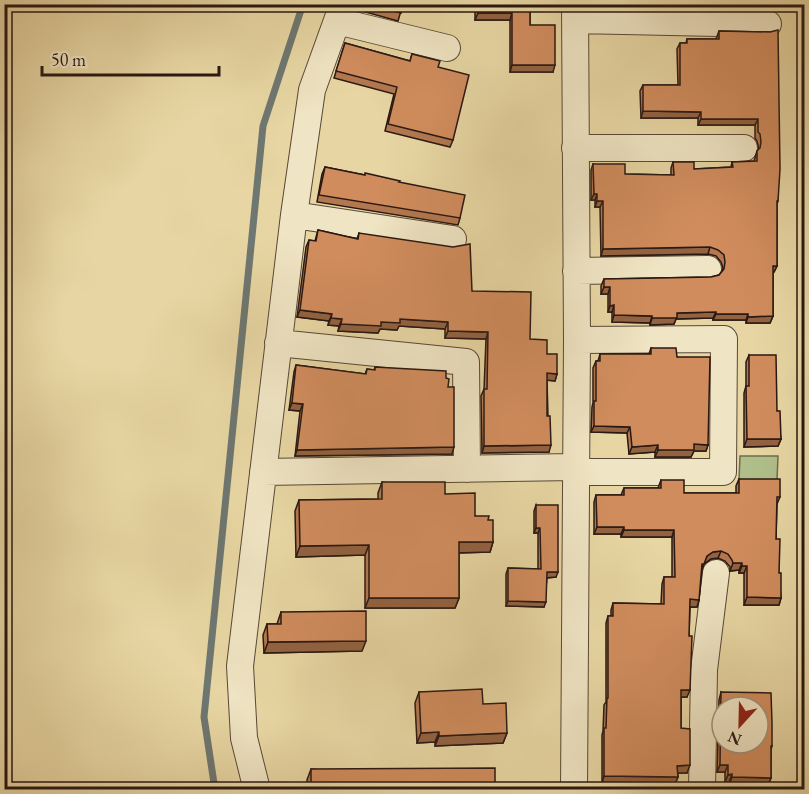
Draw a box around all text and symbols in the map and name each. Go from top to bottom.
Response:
scale bar [42,39,219,77]
text: 50 m [51,48,86,71]
north arrow [710,695,770,755]
text: N [725,726,745,751]

